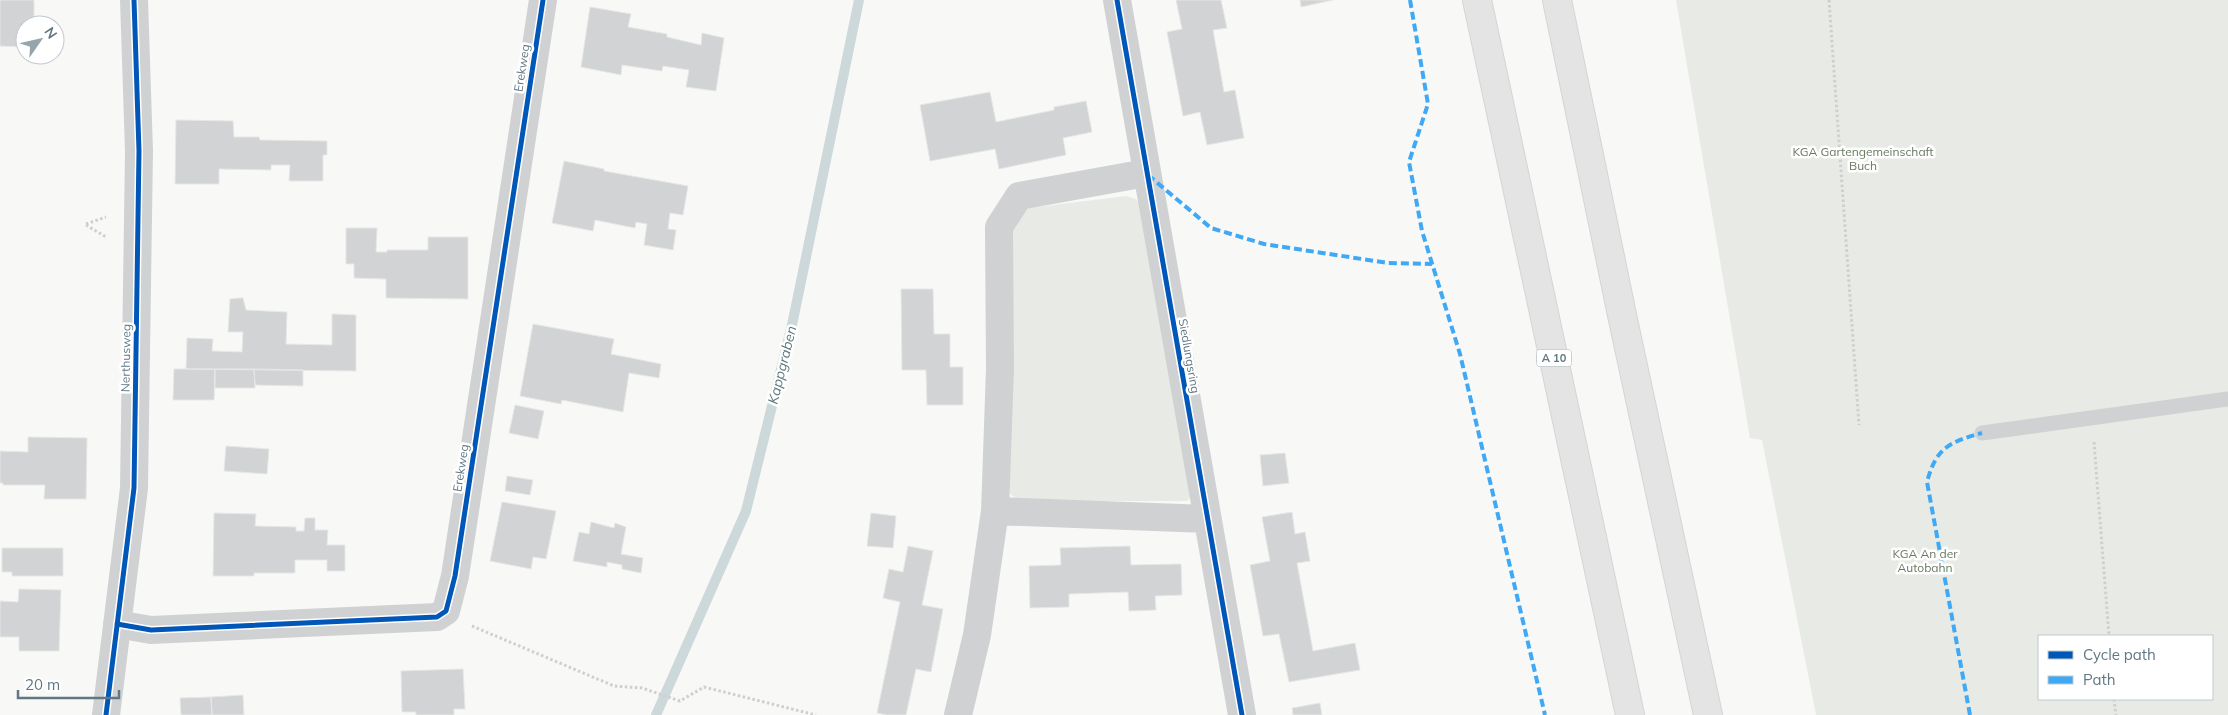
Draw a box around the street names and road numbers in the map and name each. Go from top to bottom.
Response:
street label: Erekweg [510,43,533,93]
street label: Siedlungsring [1176,317,1203,394]
street label: Nerthusweg [117,324,134,392]
road number: A 10 [1536,349,1572,366]
street label: Erekweg [449,443,472,493]

